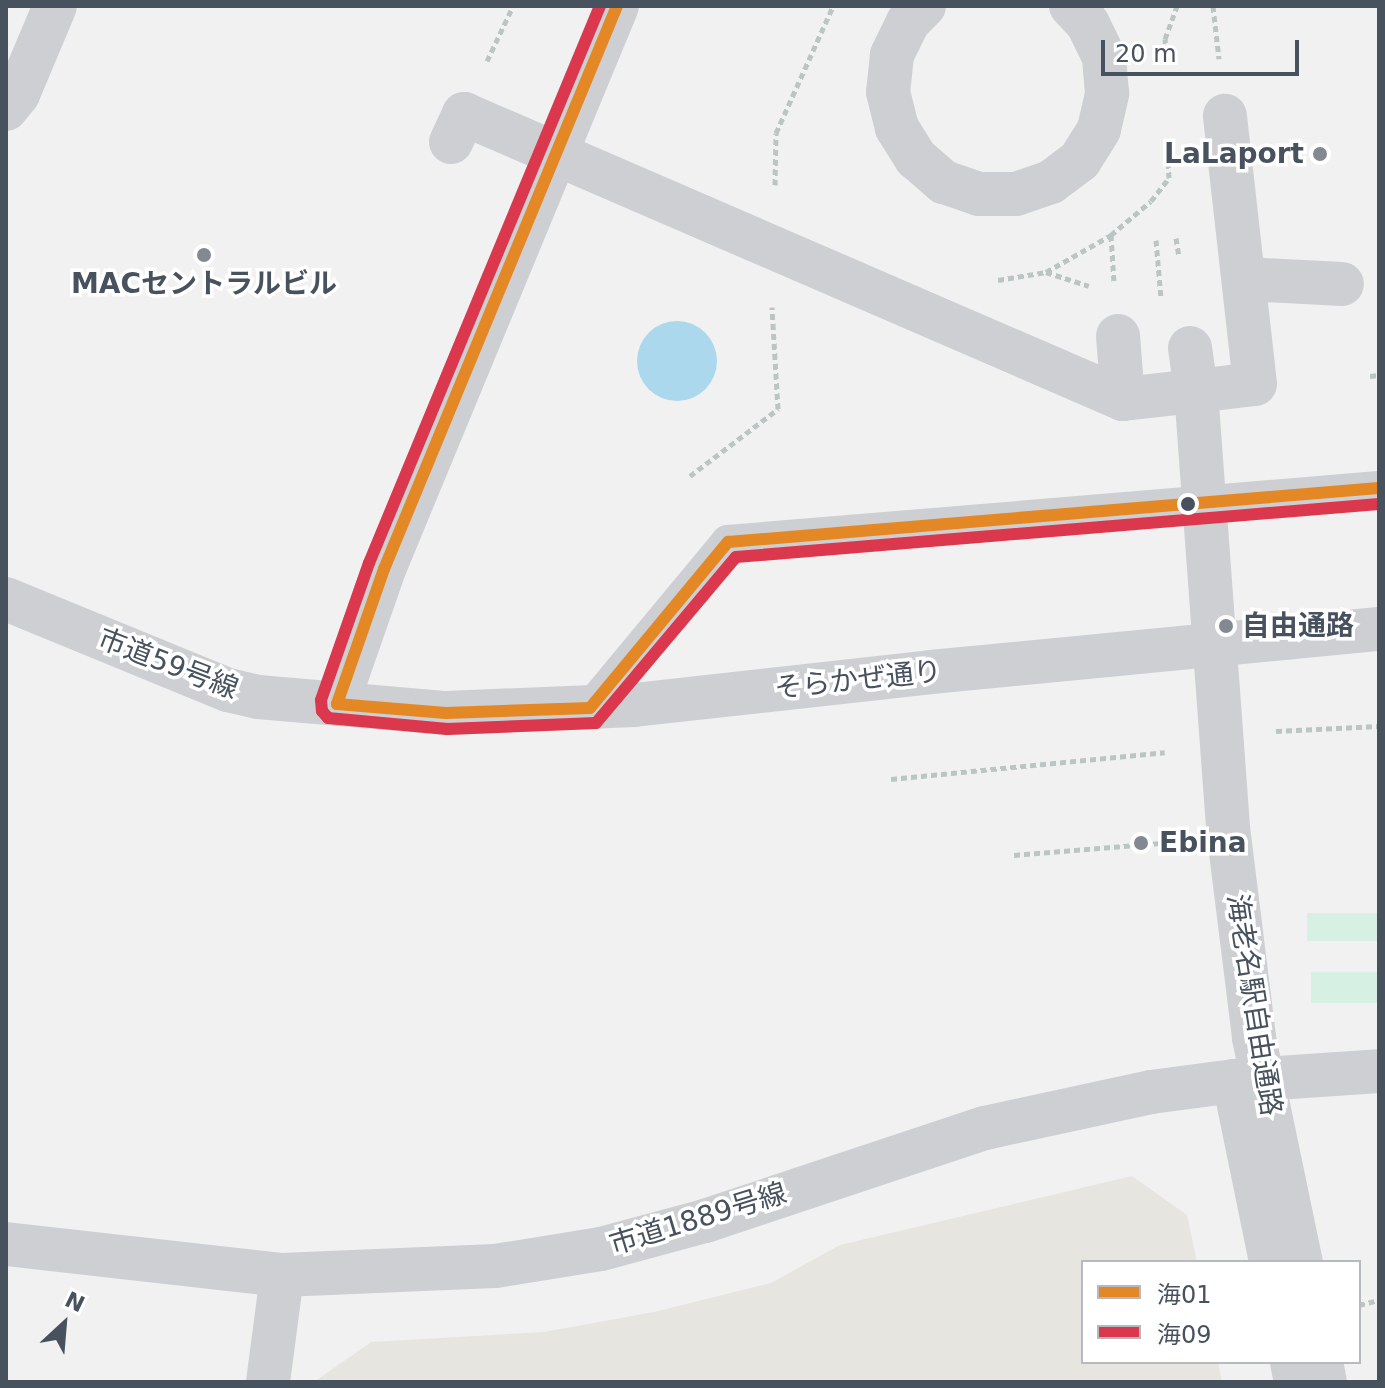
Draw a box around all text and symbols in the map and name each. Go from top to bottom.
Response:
scale bar [1105,24,1303,74]
text: 20 m [1115,40,1177,68]
place label: LaLaport [1164,137,1304,171]
marker: LaLaport [1311,145,1329,163]
marker: MACセントラルビル [195,246,213,264]
place label: MACセントラルビル [71,267,337,301]
unlabelled marker [1180,496,1196,512]
place label: 自由通路 [1242,609,1354,643]
marker: 自由通路 [1217,617,1235,635]
street label: 市道59号線 [93,622,243,706]
street label: そらかぜ通り [773,655,943,705]
place label: Ebina [1159,826,1247,860]
marker: Ebina [1130,832,1152,854]
street label: 海老名駅自由通路 [1220,892,1288,1118]
street label: 市道1889号線 [605,1176,791,1262]
legend [1081,1260,1361,1364]
text: 海01 [1157,1281,1212,1309]
north arrow [24,1284,104,1364]
text: N [61,1287,88,1317]
text: 海09 [1157,1321,1212,1349]

